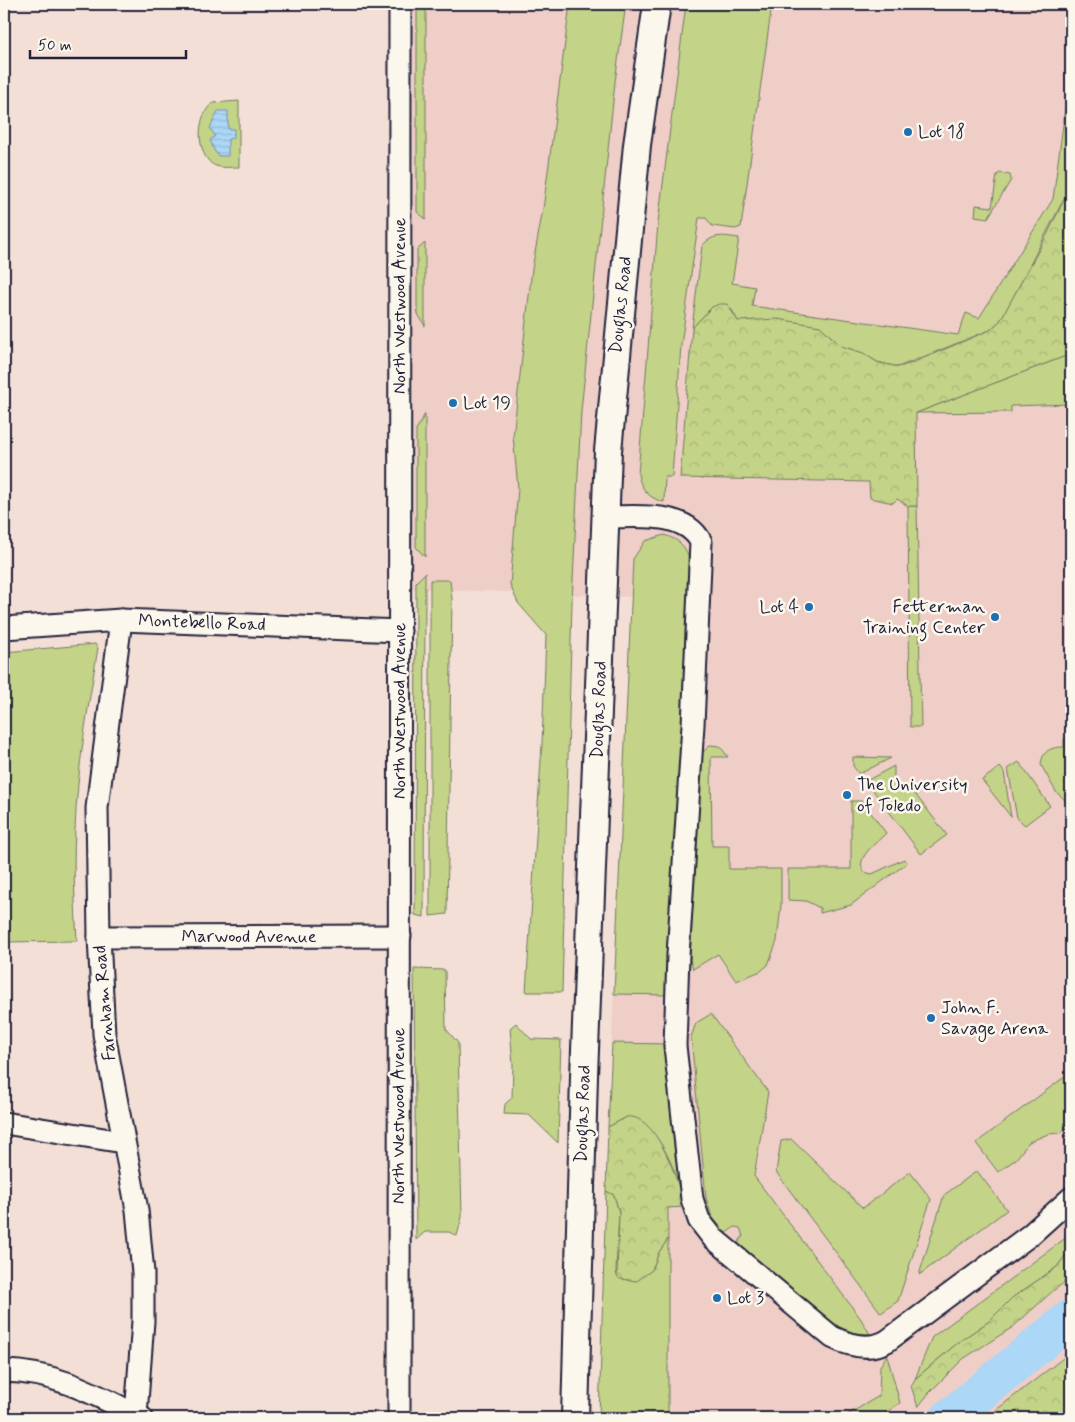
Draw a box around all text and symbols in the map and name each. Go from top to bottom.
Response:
scale bar [30,28,186,60]
text: 50 m [38,36,72,56]
place label: Lot 18 [918,120,965,144]
marker: Lot 18 [902,126,914,138]
street label: North Westwood Avenue [388,218,412,394]
street label: Douglas Road [604,255,640,355]
place label: Lot 19 [463,391,511,415]
marker: Lot 19 [447,397,459,409]
place label: Lot 4 [759,595,799,619]
place label: Fetterman Training Center [863,595,986,642]
marker: Lot 4 [803,601,815,613]
street label: Montebello Road [138,609,266,637]
marker: Fetterman Training Center [989,611,1001,623]
street label: North Westwood Avenue [388,623,412,799]
street label: Douglas Road [585,661,615,759]
place label: The University of Toledo [857,773,968,818]
marker: The University of Toledo [841,789,853,801]
street label: Marwood Avenue [181,925,317,949]
street label: Farnham Road [88,944,122,1062]
place label: John F. Savage Arena [941,996,1049,1042]
marker: John F. Savage Arena [925,1012,937,1024]
street label: North Westwood Avenue [387,1028,411,1204]
street label: Douglas Road [569,1065,599,1163]
place label: Lot 3 [727,1286,764,1310]
marker: Lot 3 [711,1292,723,1304]

